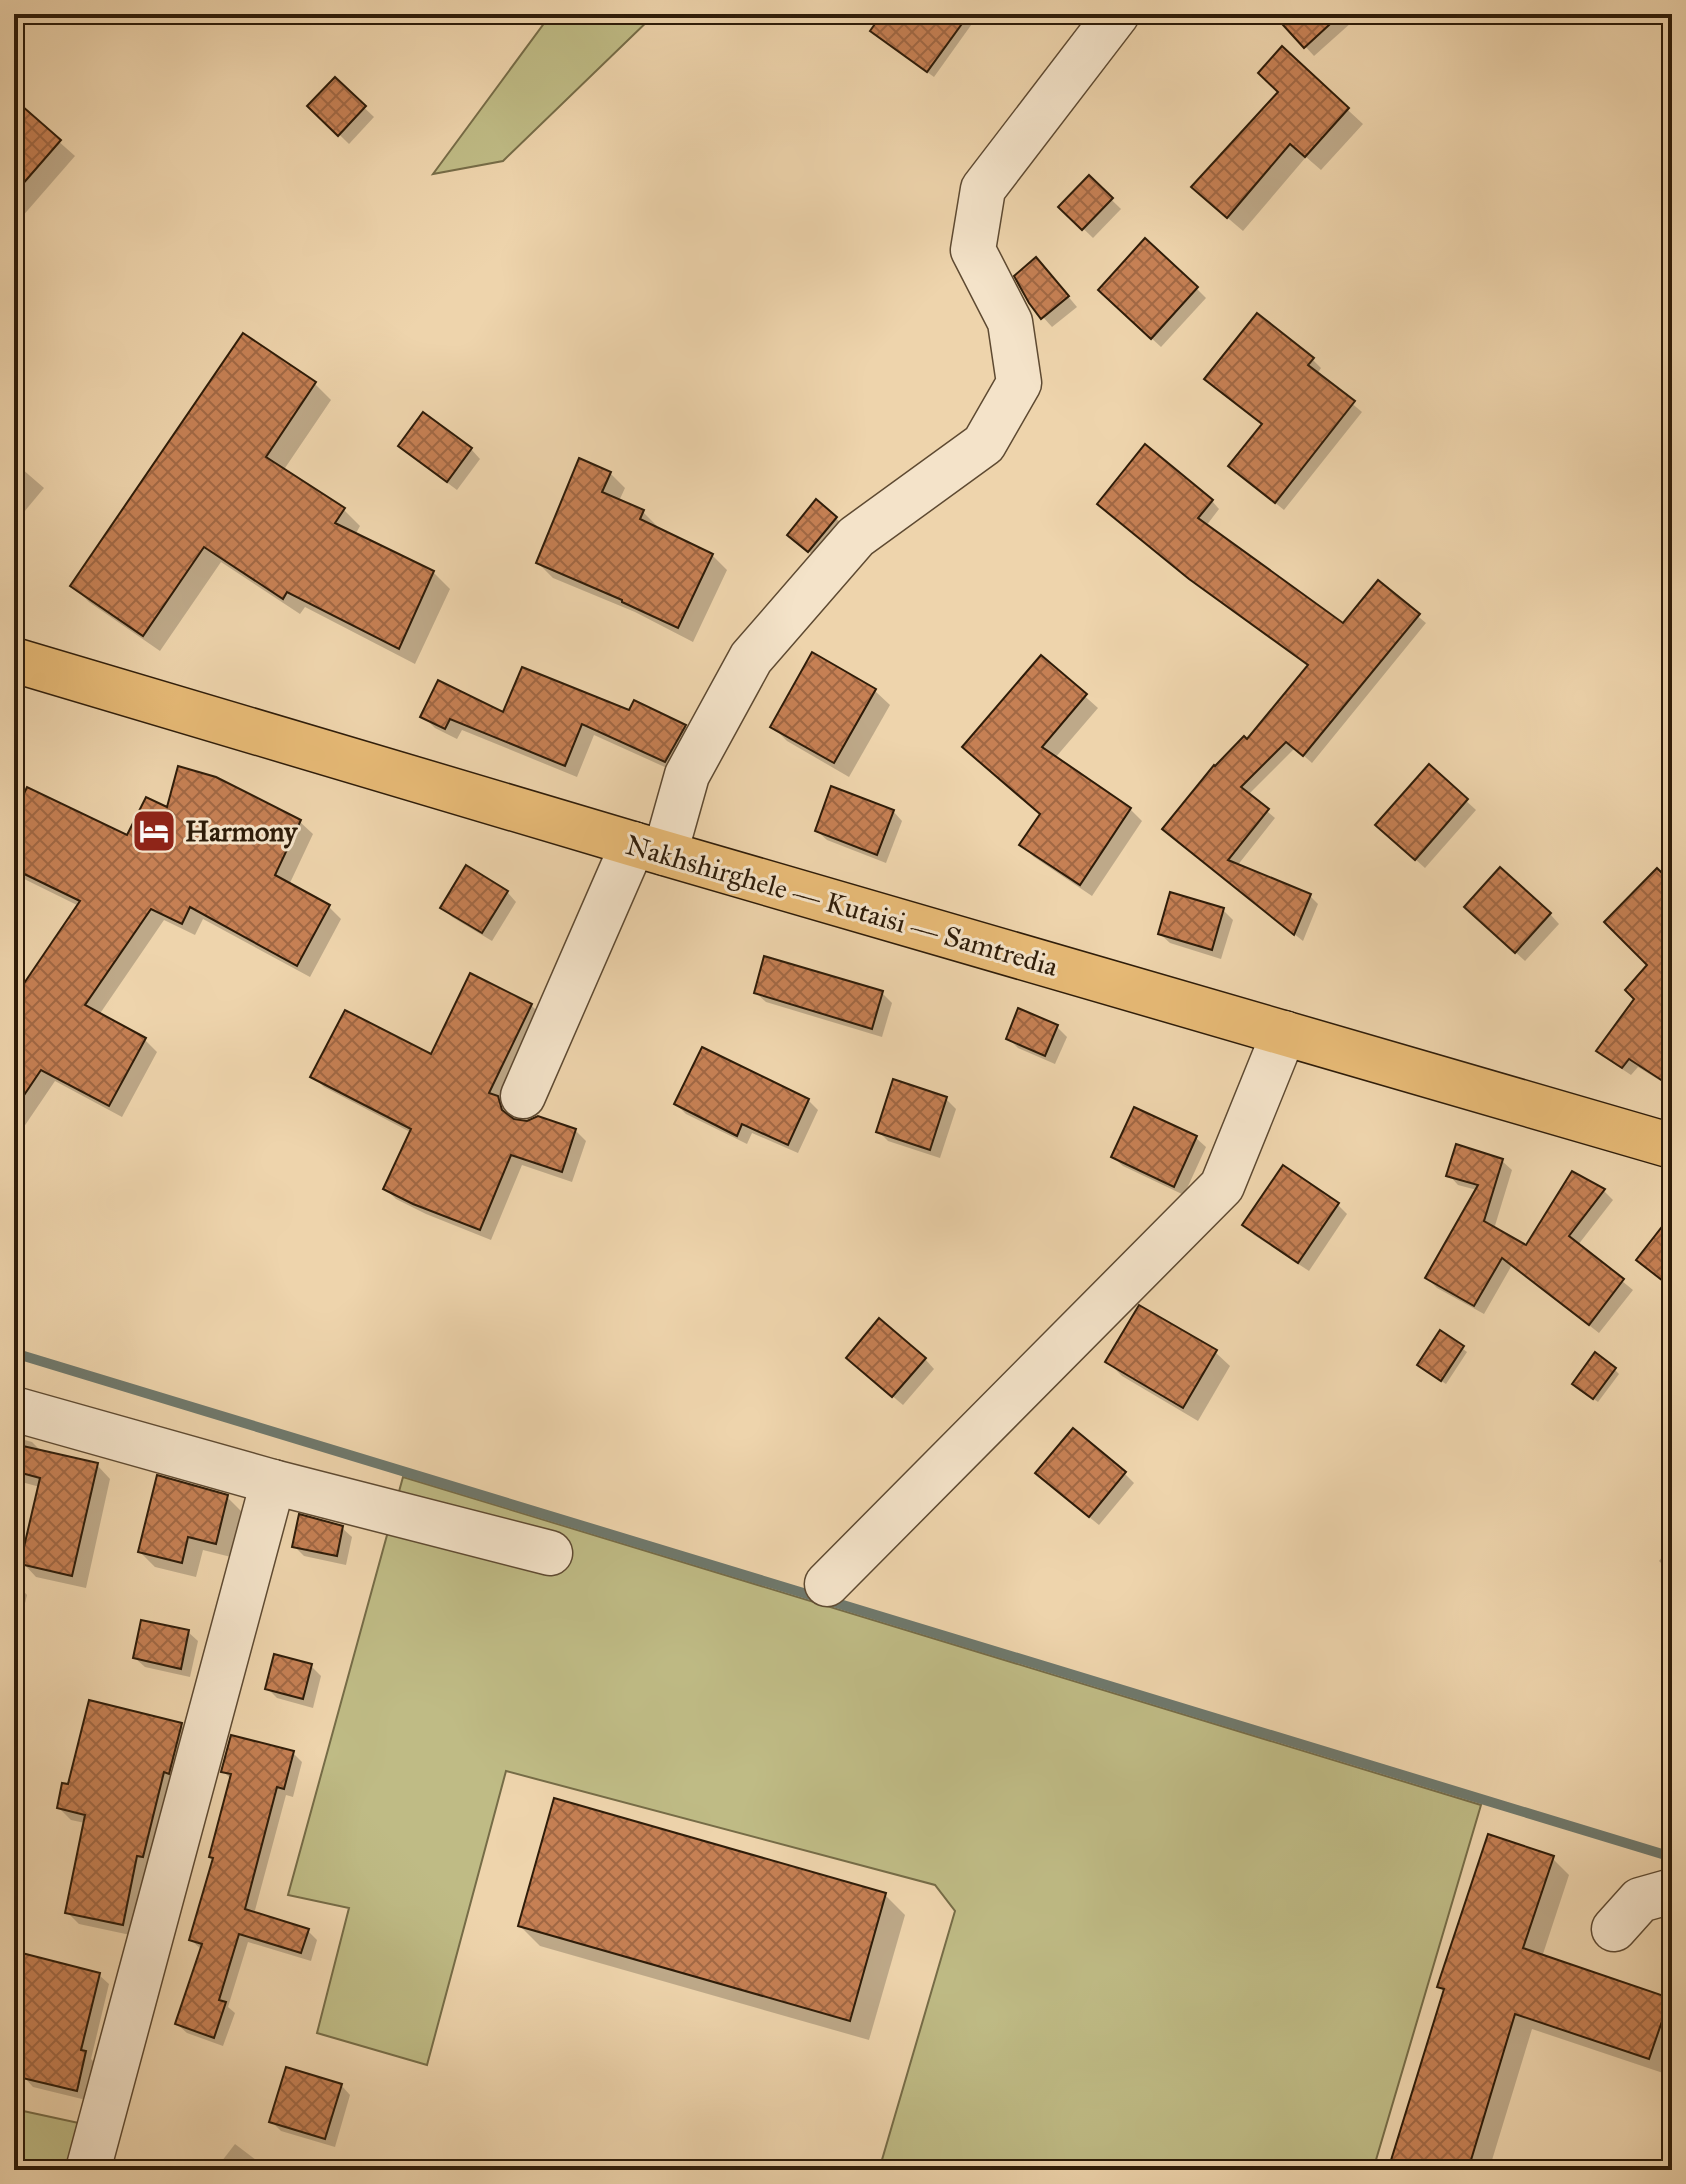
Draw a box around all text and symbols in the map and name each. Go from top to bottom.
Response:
hotel icon: Harmony [130,807,178,855]
place label: Harmony [185,814,298,849]
street label: Nakhshirghele — Kutaisi — Samtredia [622,827,1062,984]

